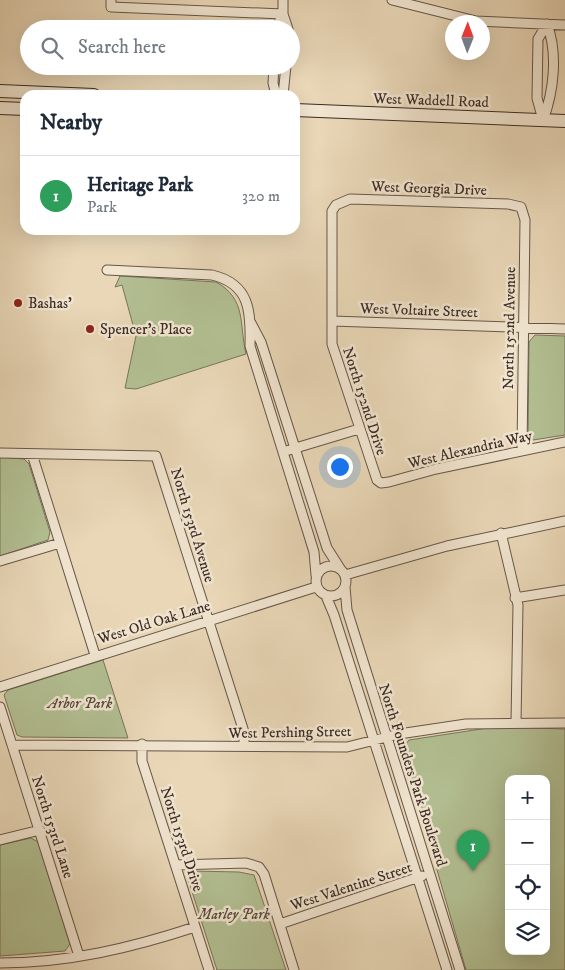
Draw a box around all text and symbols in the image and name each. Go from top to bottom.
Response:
north arrow [445,15,490,60]
search box [20,20,300,75]
icon: search [38,34,66,62]
text: Search here [78,36,166,59]
street label: West Waddell Road [372,89,490,112]
text: Nearby [40,110,102,136]
text: Heritage Park [87,174,193,197]
street label: West Georgia Drive [370,177,487,200]
text: 1 [53,186,59,206]
text: 320 m [242,186,280,206]
text: Park [87,197,117,217]
street label: North 152nd Avenue [499,267,520,390]
place label: Bashas' [28,294,72,313]
marker: Bashas' [12,297,24,309]
street label: West Voltaire Street [359,299,479,322]
place label: Spencer's Place [100,320,192,339]
marker: Spencer's Place [84,323,96,335]
street label: North 152nd Drive [338,345,391,458]
street label: West Alexandria Way [405,426,535,473]
your location [327,454,353,480]
street label: North 153rd Avenue [166,466,219,585]
street label: West Old Oak Lane [95,596,213,649]
street label: North Founders Park Boulevard [374,681,451,869]
park label: Arbor Park [46,694,113,713]
street label: West Pershing Street [227,722,352,743]
street label: North 153rd Lane [27,774,78,881]
map controls [505,775,550,955]
button: + [505,775,550,820]
street label: North 153rd Drive [156,784,207,894]
button: − [505,820,550,865]
pin: 1 [457,830,489,871]
street label: West Valentine Street [287,858,415,915]
button: locate [505,865,550,910]
park label: Marley Park [197,905,271,924]
button: layers [505,910,550,955]

